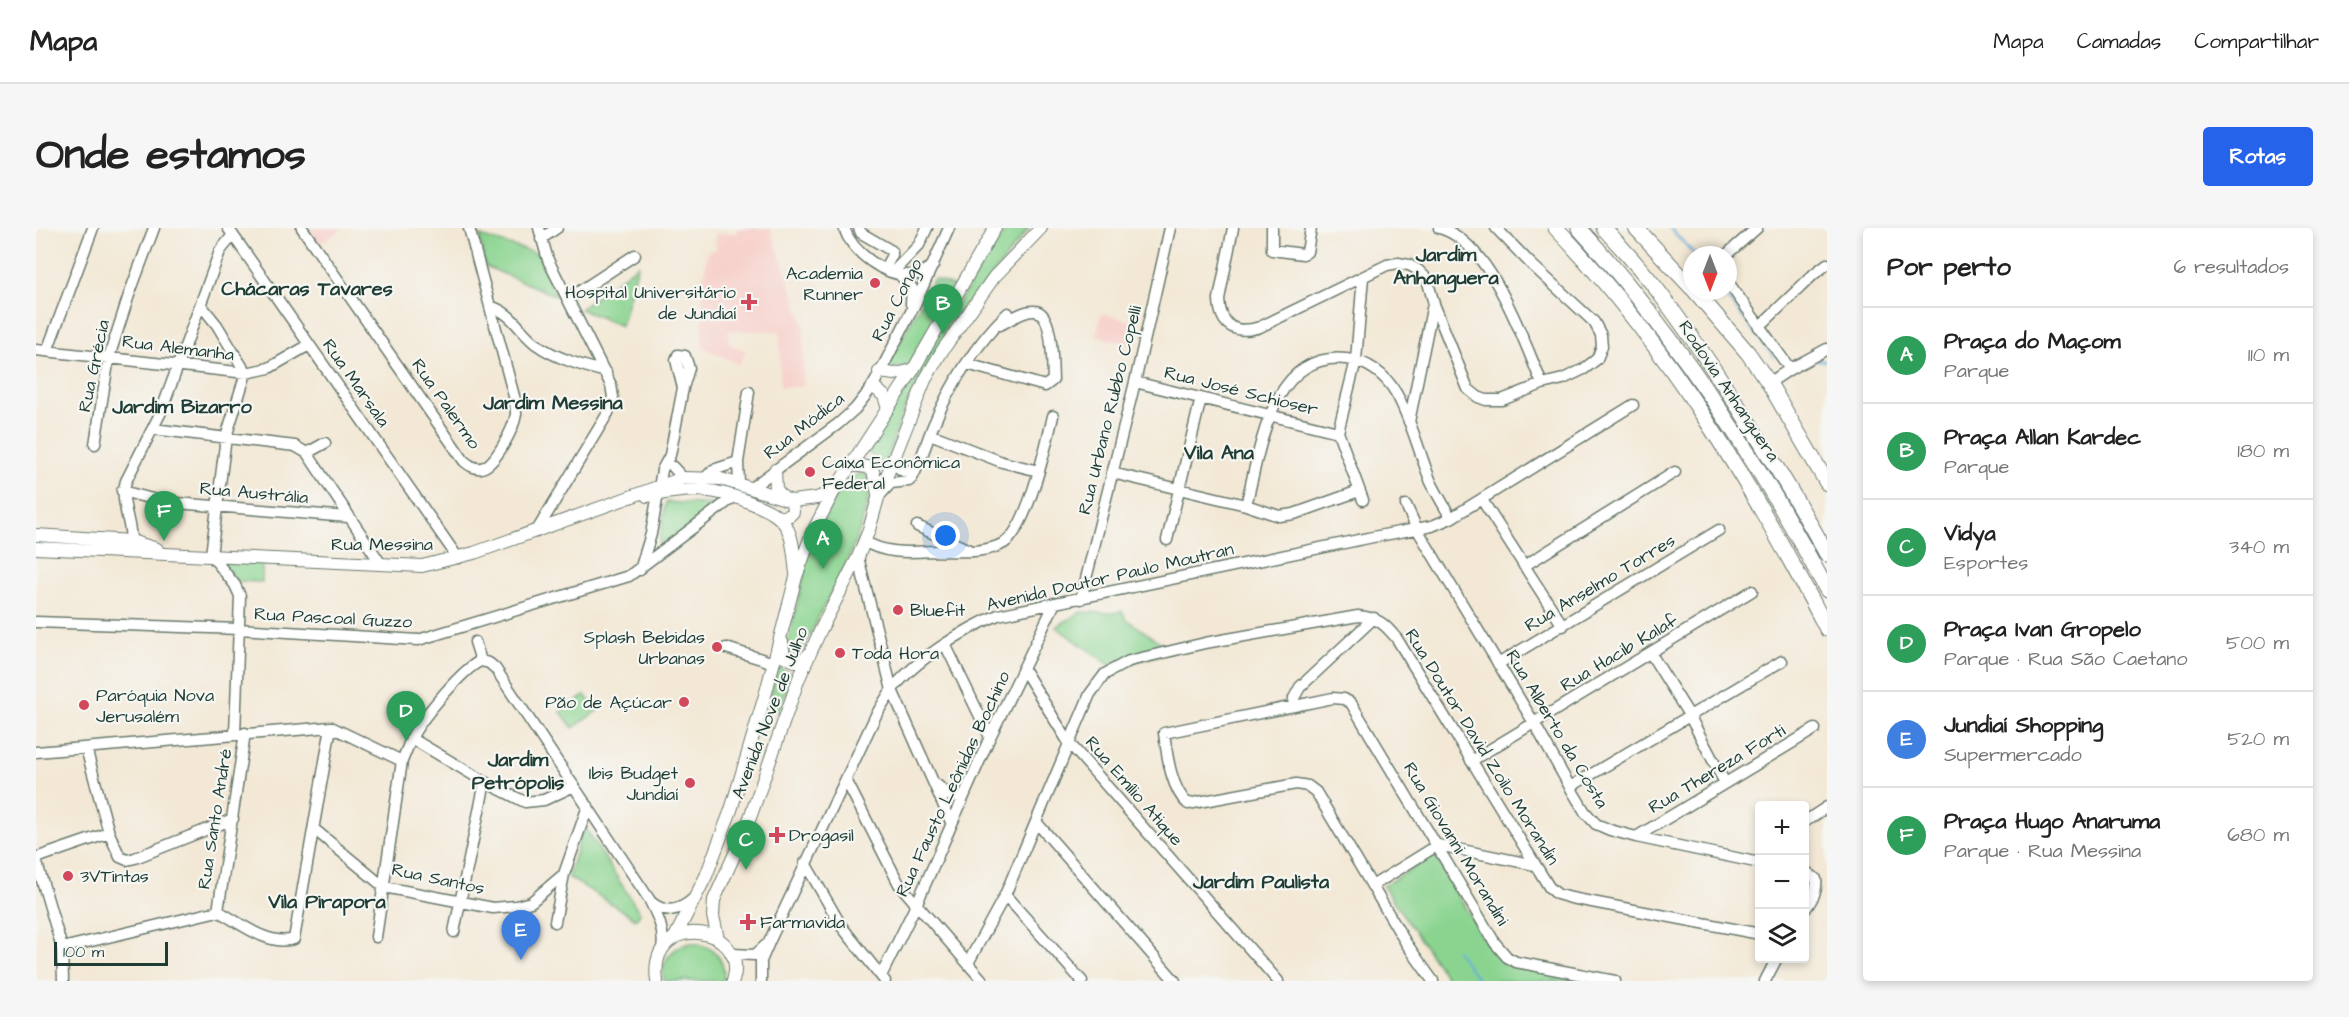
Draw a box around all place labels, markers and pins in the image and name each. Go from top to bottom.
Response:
place label: Academia Runner [786,261,863,307]
marker: Academia Runner [868,276,882,290]
place label: Hospital Universitário de Jundiaí [565,280,736,326]
pin: B [924,285,962,334]
marker: Hospital Universitário de Jundiaí [740,293,758,311]
place label: Caixa Econômica Federal [822,450,960,496]
marker: Caixa Econômica Federal [803,465,817,479]
pin: F [144,492,184,541]
pin: A [804,520,842,569]
place label: Bluefit [910,598,966,623]
marker: Bluefit [891,603,905,617]
place label: Splash Bebidas Urbanas [583,625,705,671]
marker: Splash Bebidas Urbanas [710,640,724,654]
place label: Toda Hora [852,641,939,666]
marker: Toda Hora [833,646,847,660]
place label: Paróquia Nova Jerusalém [96,683,214,729]
place label: Pão de Açúcar [545,690,672,715]
pin: D [386,692,425,741]
marker: Pão de Açúcar [677,695,691,709]
marker: Paróquia Nova Jerusalém [77,698,91,712]
place label: Ibis Budget Jundiaí [589,761,679,807]
marker: Ibis Budget Jundiaí [683,776,697,790]
pin: C [726,820,766,870]
place label: Drogasil [789,823,854,849]
marker: Drogasil [770,828,784,842]
place label: 3VTintas [80,864,149,889]
marker: 3VTintas [61,869,75,883]
pin: E [502,910,540,960]
place label: Farmavida [760,910,845,935]
marker: Farmavida [741,915,755,929]

